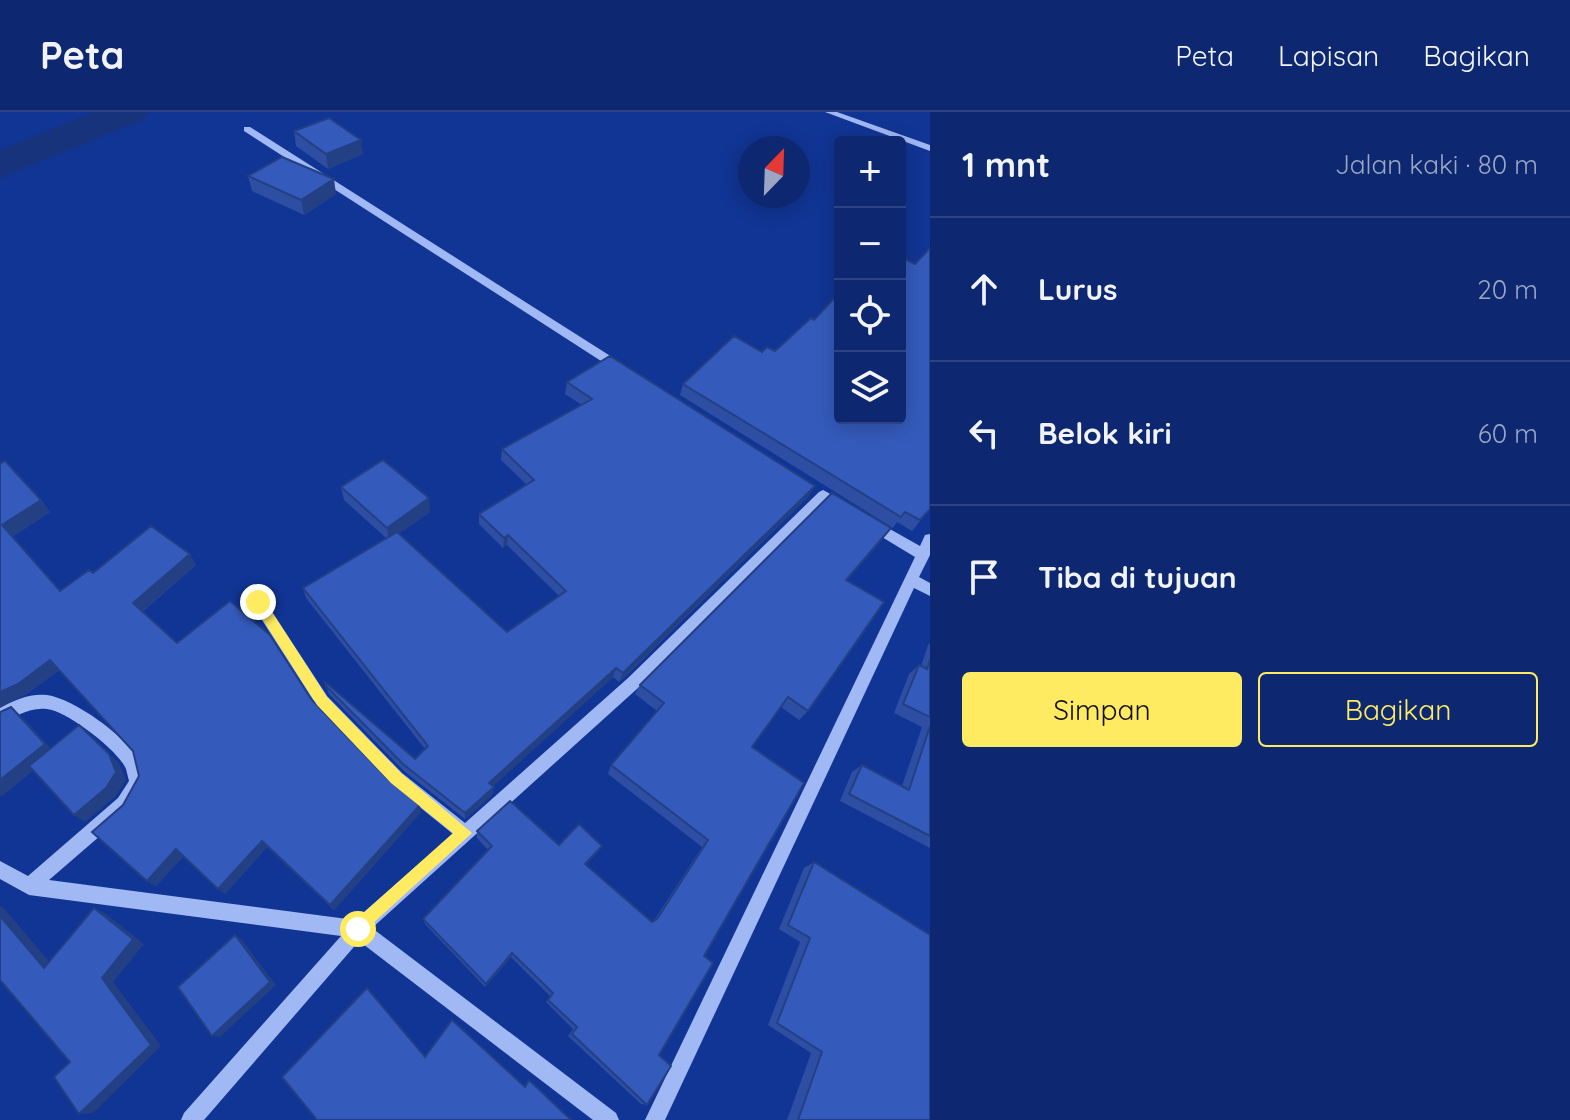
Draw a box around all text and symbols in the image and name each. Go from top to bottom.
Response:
text: Peta [40,31,124,79]
text: Peta [1175,38,1234,73]
text: Lapisan [1278,38,1379,73]
text: Bagikan [1423,38,1530,73]
north arrow [738,136,810,208]
map controls [834,136,906,424]
button: + [834,136,906,208]
text: 1 mnt [962,143,1050,186]
text: Jalan kaki · 80 m [1335,148,1538,181]
button: − [834,208,906,280]
icon: ahead [962,267,1006,311]
text: Lurus [1038,270,1118,308]
text: 20 m [1477,273,1538,306]
button: locate [834,280,906,352]
button: layers [834,352,906,424]
icon: left [962,411,1006,455]
text: Belok kiri [1038,414,1172,452]
text: 60 m [1478,417,1538,450]
icon: arrive [962,555,1006,599]
text: Tiba di tujuan [1038,558,1237,596]
route end [240,584,276,620]
button: Simpan [962,672,1242,747]
button: Bagikan [1258,672,1538,747]
route start [340,911,376,947]

